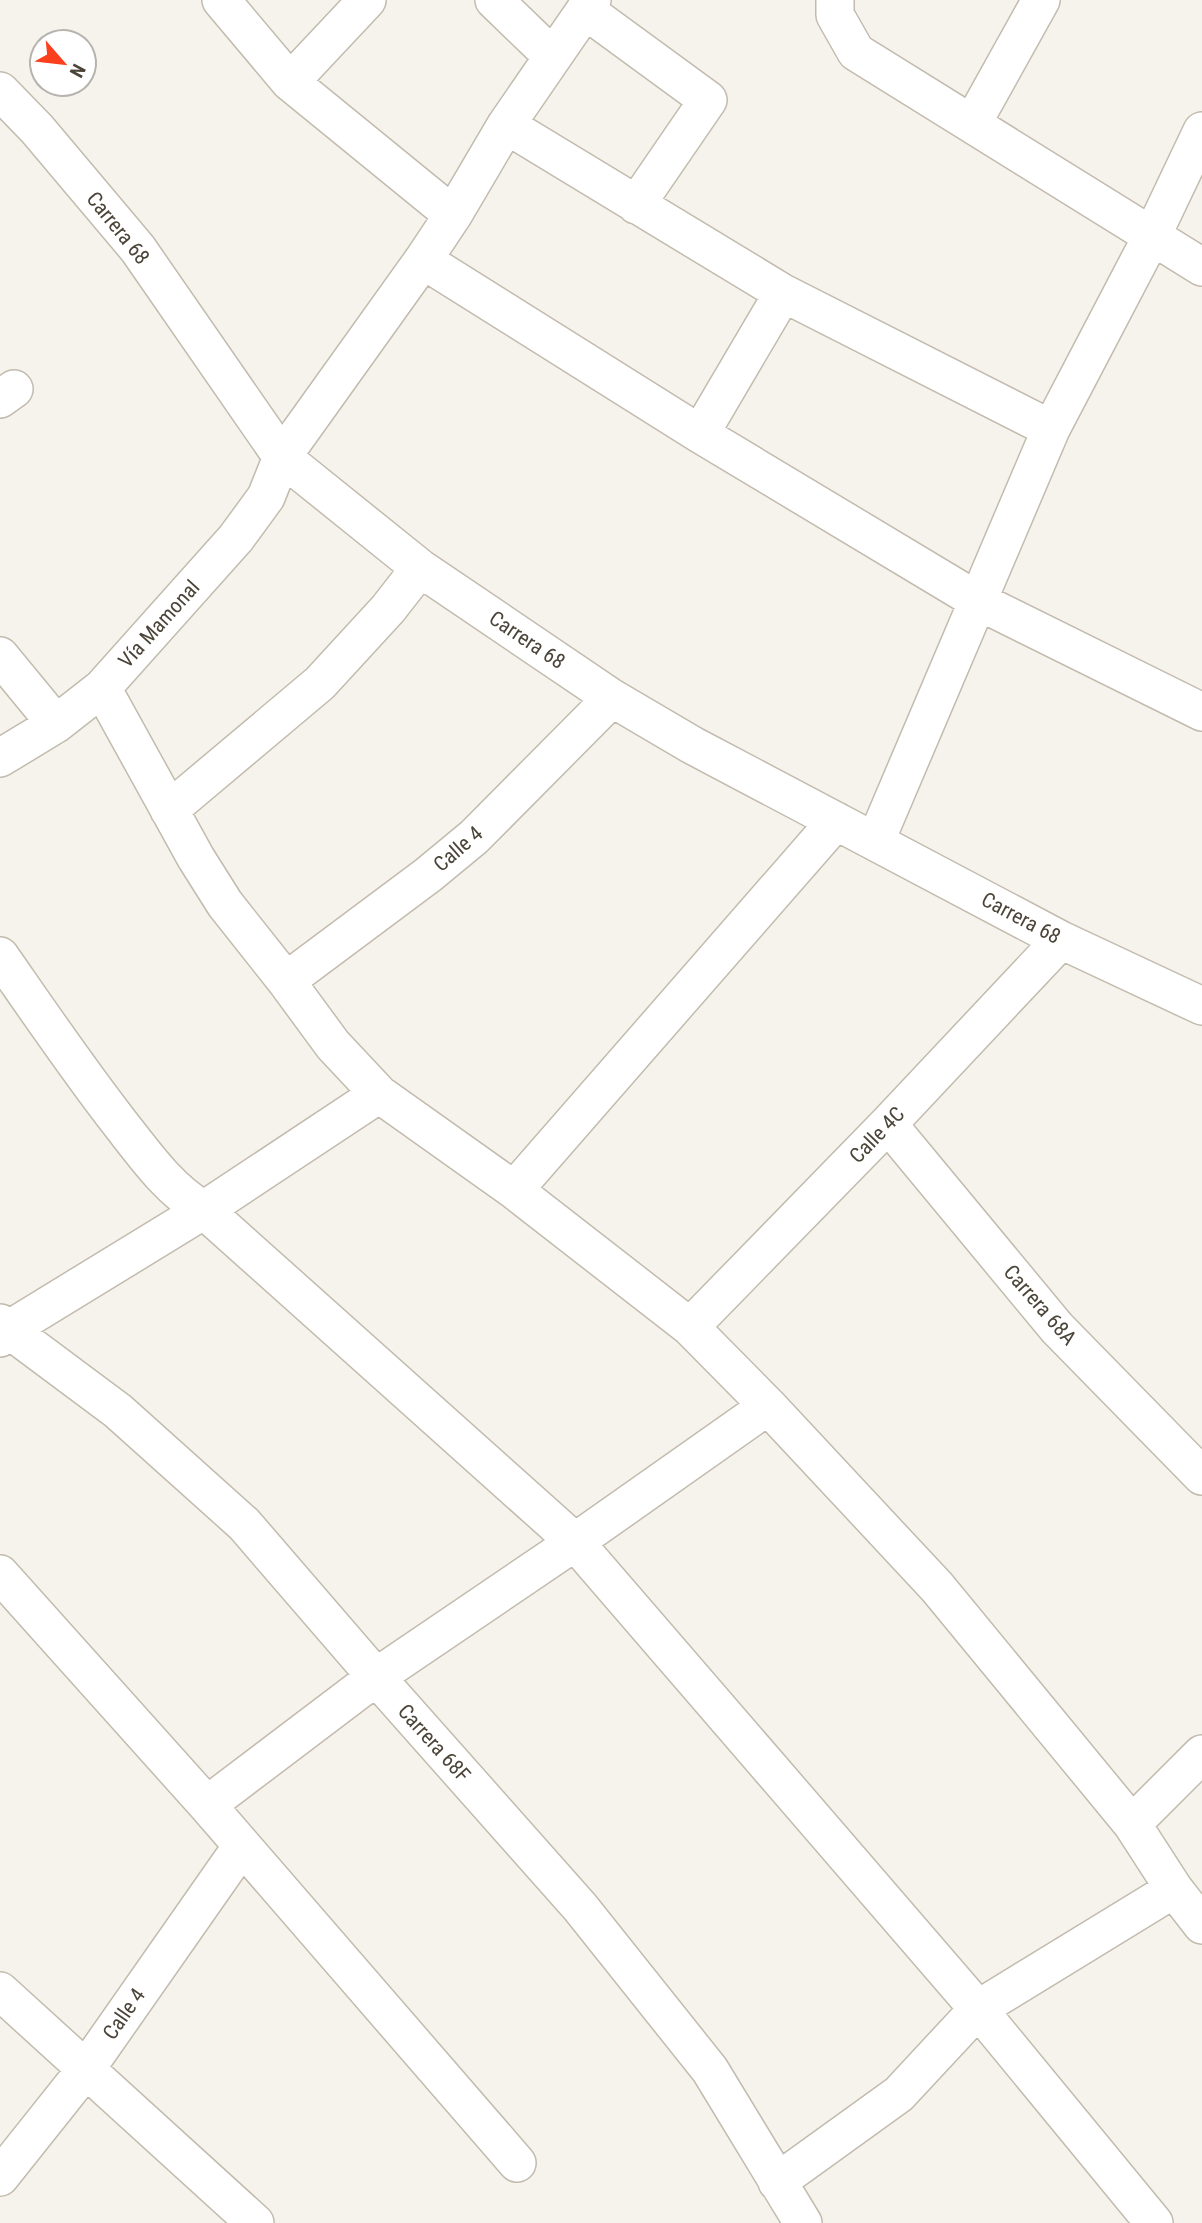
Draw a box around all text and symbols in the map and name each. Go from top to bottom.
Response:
north arrow [28,28,98,98]
text: N [65,60,90,81]
street label: Carrera 68 [82,187,154,269]
street label: Vía Mamonal [114,575,204,673]
street label: Carrera 68 [485,606,569,674]
street label: Calle 4 [429,821,487,877]
street label: Carrera 68 [977,887,1065,949]
street label: Calle 4C [845,1102,909,1168]
street label: Carrera 68A [999,1260,1081,1350]
street label: Carrera 68F [393,1699,475,1787]
street label: Calle 4 [98,1984,150,2044]

